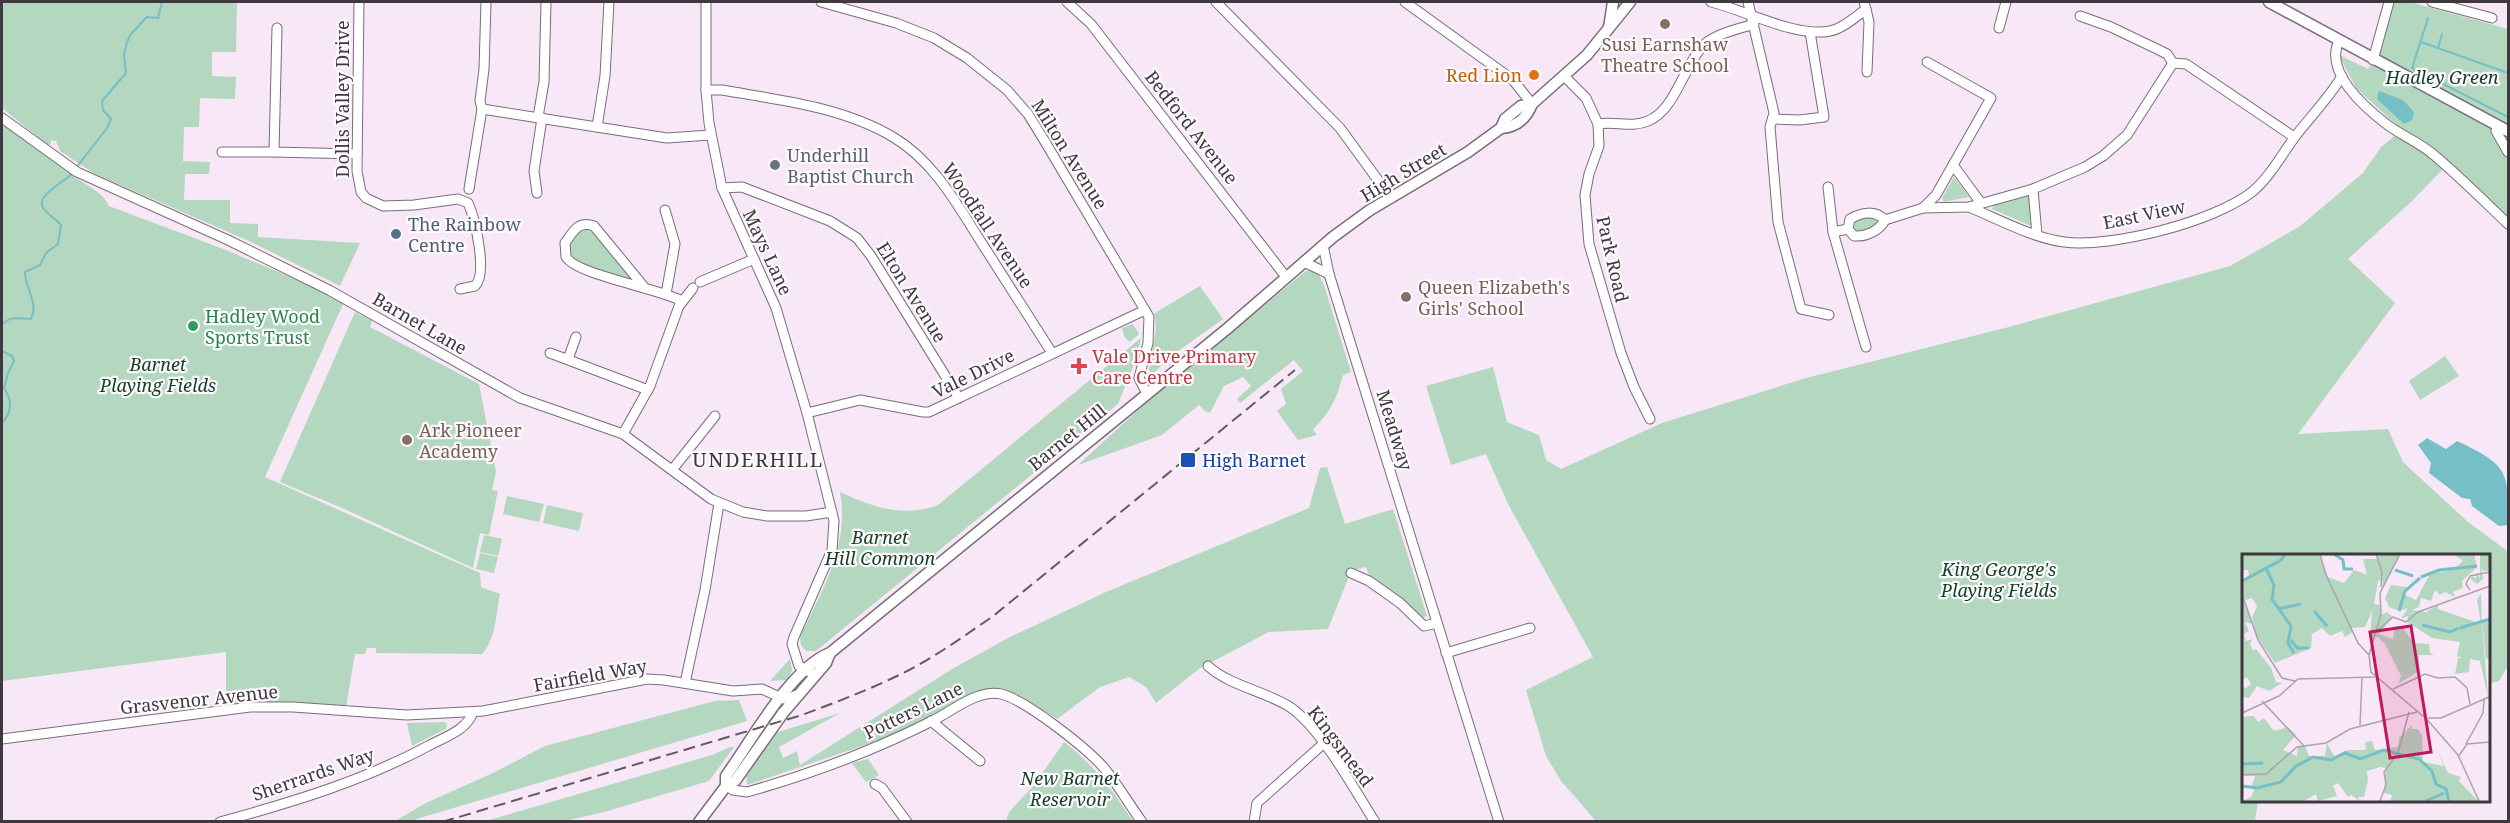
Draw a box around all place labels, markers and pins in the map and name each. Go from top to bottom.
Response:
marker: Susi Earnshaw Theatre School [1658,17,1672,31]
place label: Susi Earnshaw Theatre School [1601,32,1729,77]
place label: Red Lion [1446,63,1522,87]
marker: Red Lion [1527,68,1541,82]
place label: Underhill Baptist Church [787,143,914,188]
marker: Underhill Baptist Church [768,158,782,172]
place label: The Rainbow Centre [408,212,522,257]
marker: The Rainbow Centre [389,227,403,241]
place label: Queen Elizabeth's Girls' School [1418,275,1570,320]
marker: Queen Elizabeth's Girls' School [1399,290,1413,304]
place label: Hadley Wood Sports Trust [205,304,320,349]
marker: Hadley Wood Sports Trust [186,319,200,333]
place label: Vale Drive Primary Care Centre [1092,344,1257,389]
marker: Vale Drive Primary Care Centre [1070,357,1088,375]
place label: Ark Pioneer Academy [419,418,522,463]
marker: Ark Pioneer Academy [400,433,414,447]
place label: High Barnet [1202,448,1306,472]
marker: High Barnet [1179,451,1197,469]

